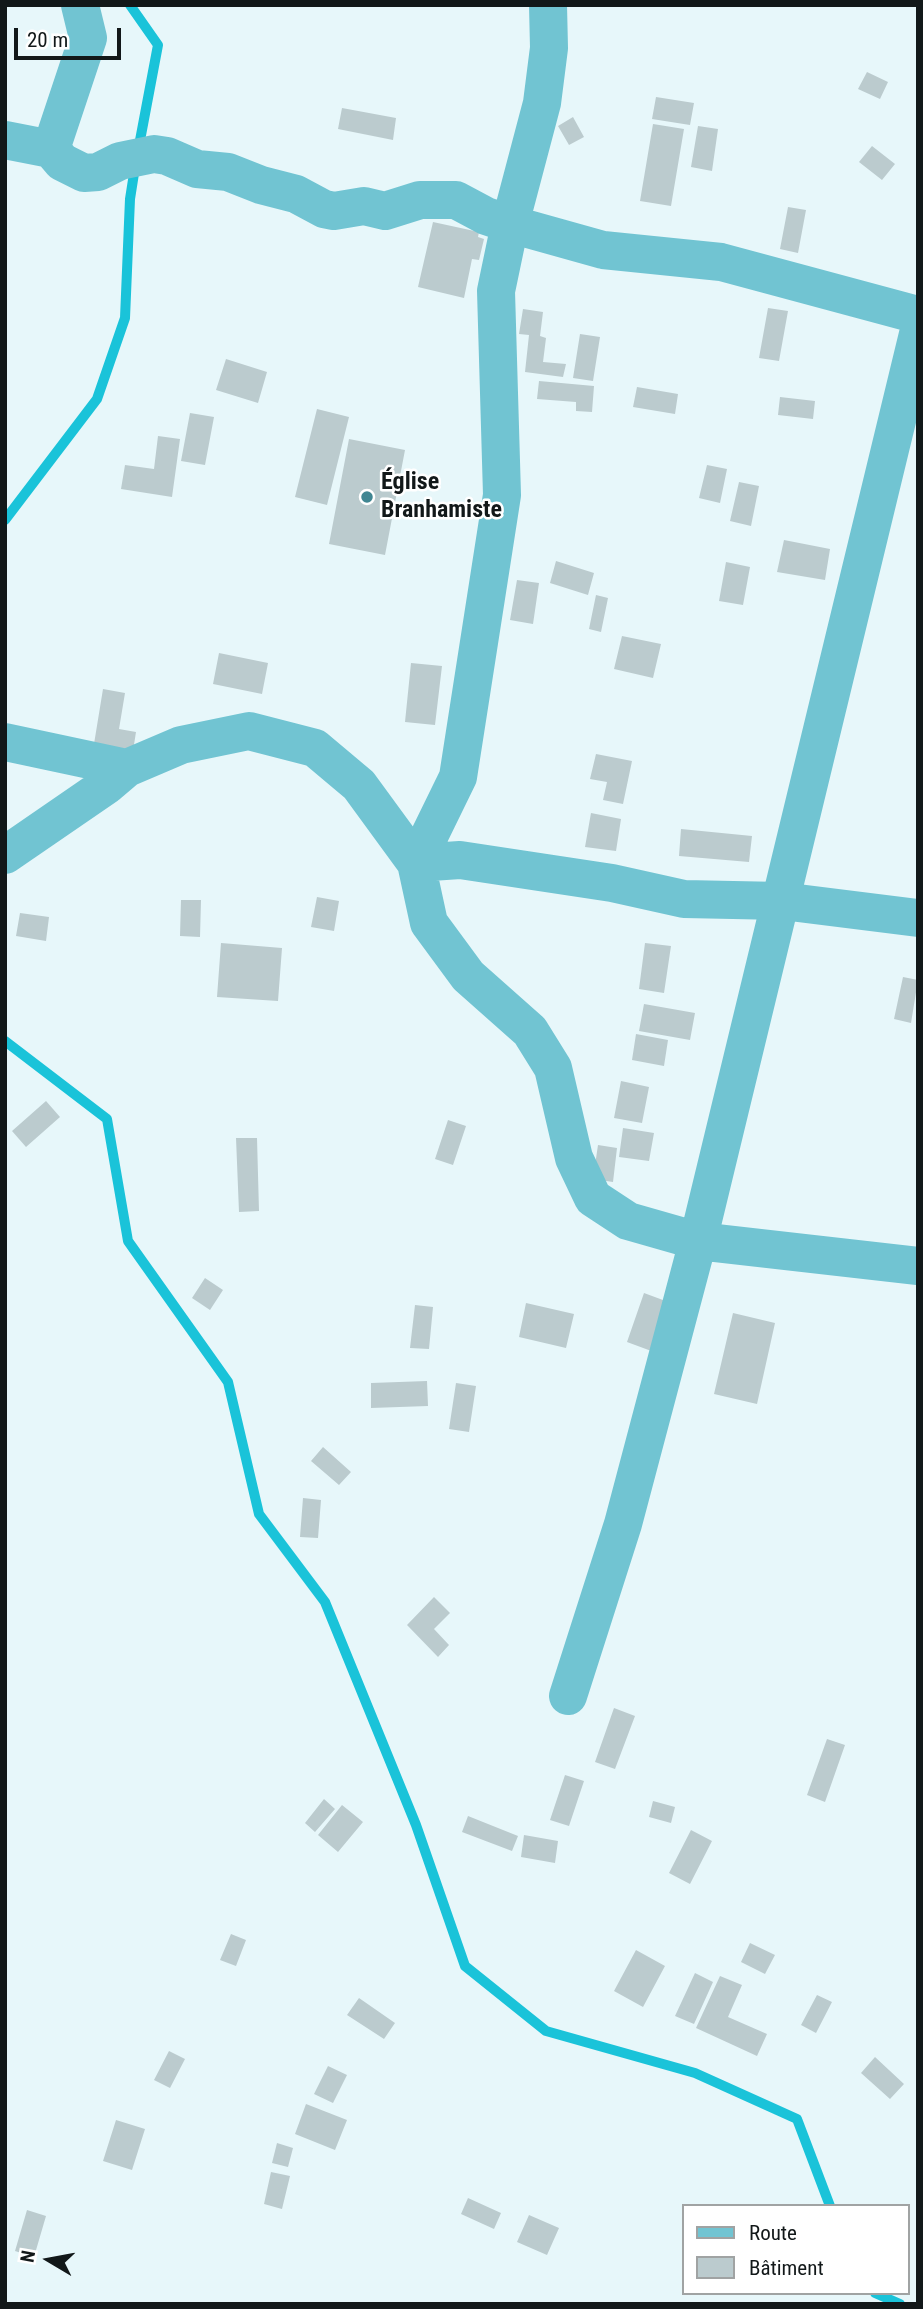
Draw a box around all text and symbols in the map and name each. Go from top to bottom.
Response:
scale bar [18,14,124,58]
text: 20 m [27,28,68,52]
place label: Église Branhamiste [381,469,502,525]
marker: Église Branhamiste [359,489,375,505]
legend [682,2204,909,2295]
text: Route [749,2221,797,2245]
north arrow [14,2225,84,2295]
text: N [15,2249,40,2264]
text: Bâtiment [749,2256,824,2280]

